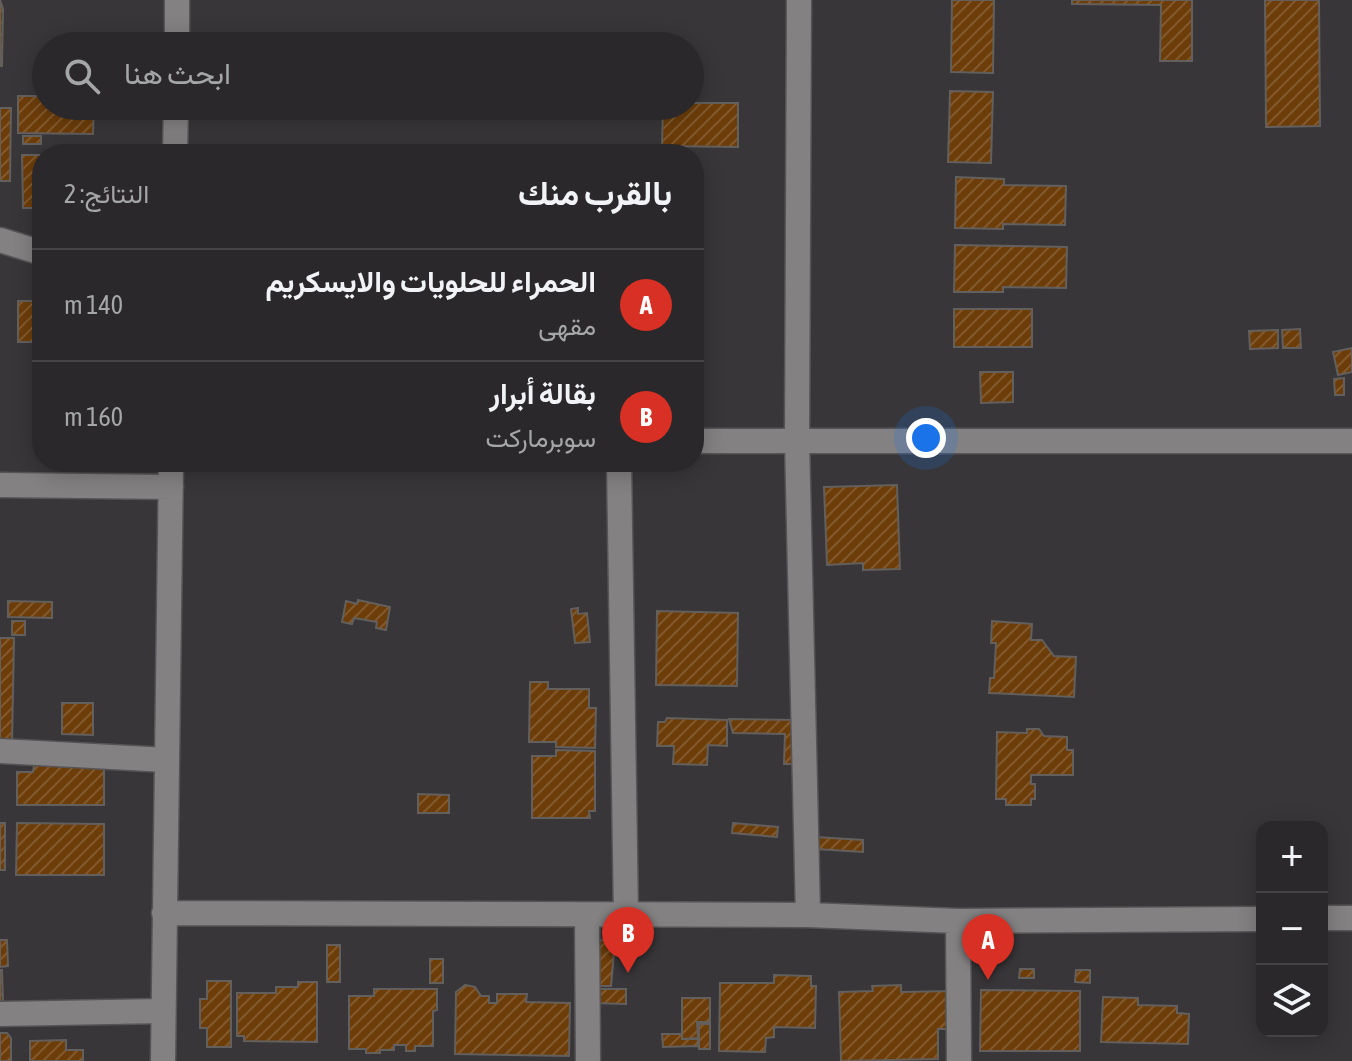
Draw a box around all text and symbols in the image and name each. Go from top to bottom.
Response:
search box [32,32,704,120]
icon: search [60,54,104,98]
text: ابحث هنا [124,56,231,90]
text: بالقرب منك [518,173,672,212]
text: النتائج: 2 [64,179,149,209]
text: الحمراء للحلويات والايسكريم [265,264,596,298]
text: 140 m [64,290,123,320]
text: A [640,290,652,320]
text: مقهى [538,311,596,341]
text: بقالة أبرار [489,376,596,410]
text: 160 m [64,402,123,432]
text: B [640,402,652,432]
your location [906,418,946,458]
text: سوبرماركت [485,423,596,453]
map controls [1256,821,1328,1037]
button: + [1256,821,1328,893]
button: − [1256,893,1328,965]
pin: B [602,907,654,973]
pin: A [962,914,1014,980]
button: layers [1256,965,1328,1037]

